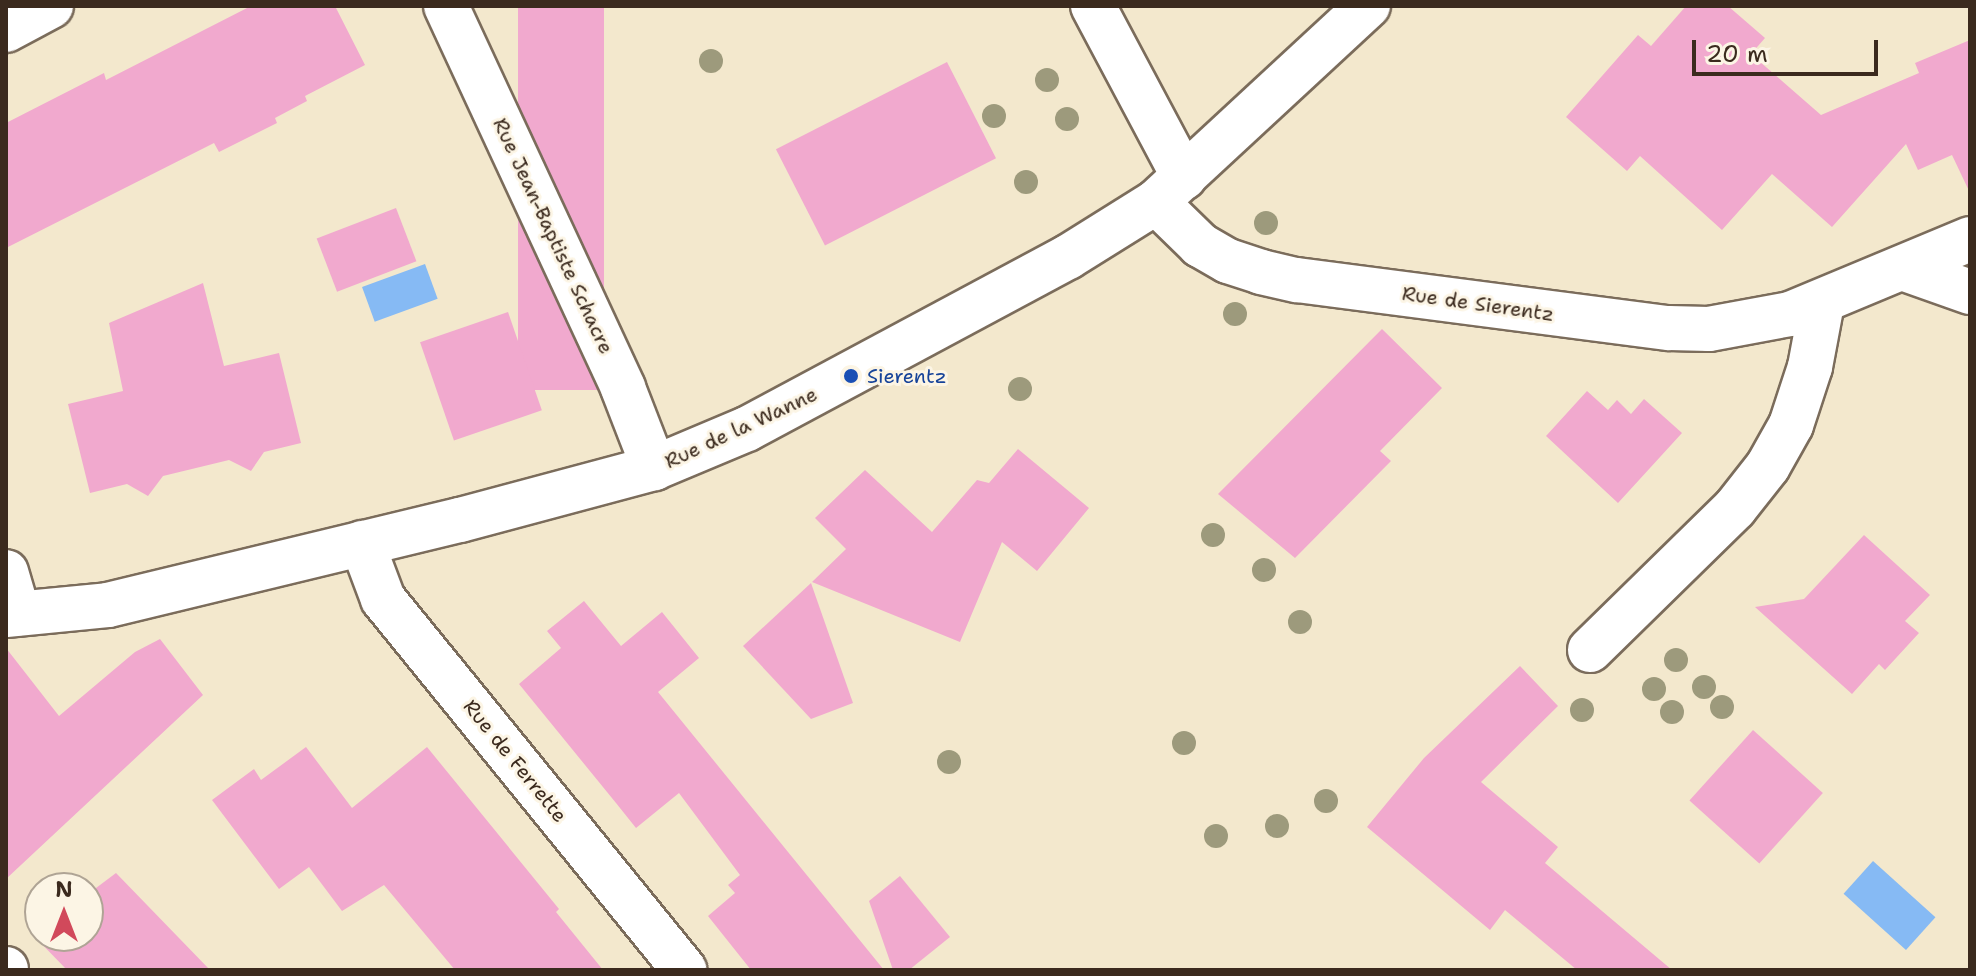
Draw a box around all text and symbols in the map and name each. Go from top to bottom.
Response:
scale bar [1696,24,1882,74]
text: 20 m [1706,38,1768,70]
street label: Rue Jean-Baptiste Schacre [488,114,618,358]
street label: Rue de Sierentz [1401,281,1555,327]
place label: Sierentz [867,364,947,388]
marker: Sierentz [842,367,860,385]
street label: Rue de la Wanne [661,382,821,474]
street label: Rue de Ferrette [458,695,572,827]
north arrow [24,872,104,952]
text: N [55,875,73,904]

